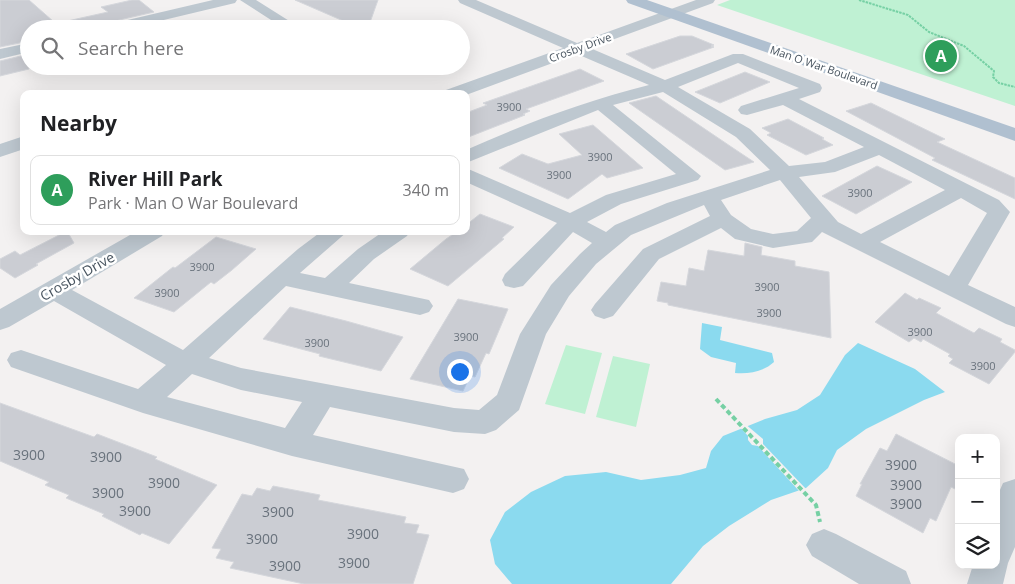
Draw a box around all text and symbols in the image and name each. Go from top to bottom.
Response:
search box [20,20,470,75]
street label: Crosby Drive [547,29,613,65]
icon: search [38,34,66,62]
text: Search here [78,35,184,61]
pin: A [925,37,957,75]
street label: Man O War Boulevard [768,42,880,92]
house number: 3900 [496,99,522,114]
text: Nearby [40,109,117,137]
house number: 3900 [587,149,613,164]
text: River Hill Park [88,166,223,192]
house number: 3900 [546,167,572,182]
text: A [51,179,63,201]
text: 340 m [403,179,449,201]
house number: 3900 [847,185,873,200]
text: Park · Man O War Boulevard [88,192,298,214]
street label: Crosby Drive [36,247,118,305]
house number: 3900 [189,259,215,274]
house number: 3900 [754,279,780,294]
house number: 3900 [154,285,180,300]
house number: 3900 [756,305,782,320]
house number: 3900 [907,324,933,339]
house number: 3900 [453,329,479,344]
house number: 3900 [304,335,330,350]
house number: 3900 [970,358,996,373]
your location [447,359,473,385]
map controls [955,434,1000,569]
button: + [955,434,1000,479]
house number: 3900 [13,445,45,464]
house number: 3900 [90,447,122,466]
house number: 3900 [885,455,917,474]
house number: 3900 [148,473,180,492]
house number: 3900 [890,475,922,494]
button: − [955,479,1000,524]
house number: 3900 [92,483,124,502]
house number: 3900 [890,494,922,513]
house number: 3900 [119,501,151,520]
house number: 3900 [262,502,294,521]
house number: 3900 [347,524,379,543]
button: layers [955,524,1000,569]
house number: 3900 [246,529,278,548]
house number: 3900 [338,553,370,572]
house number: 3900 [269,556,301,575]

